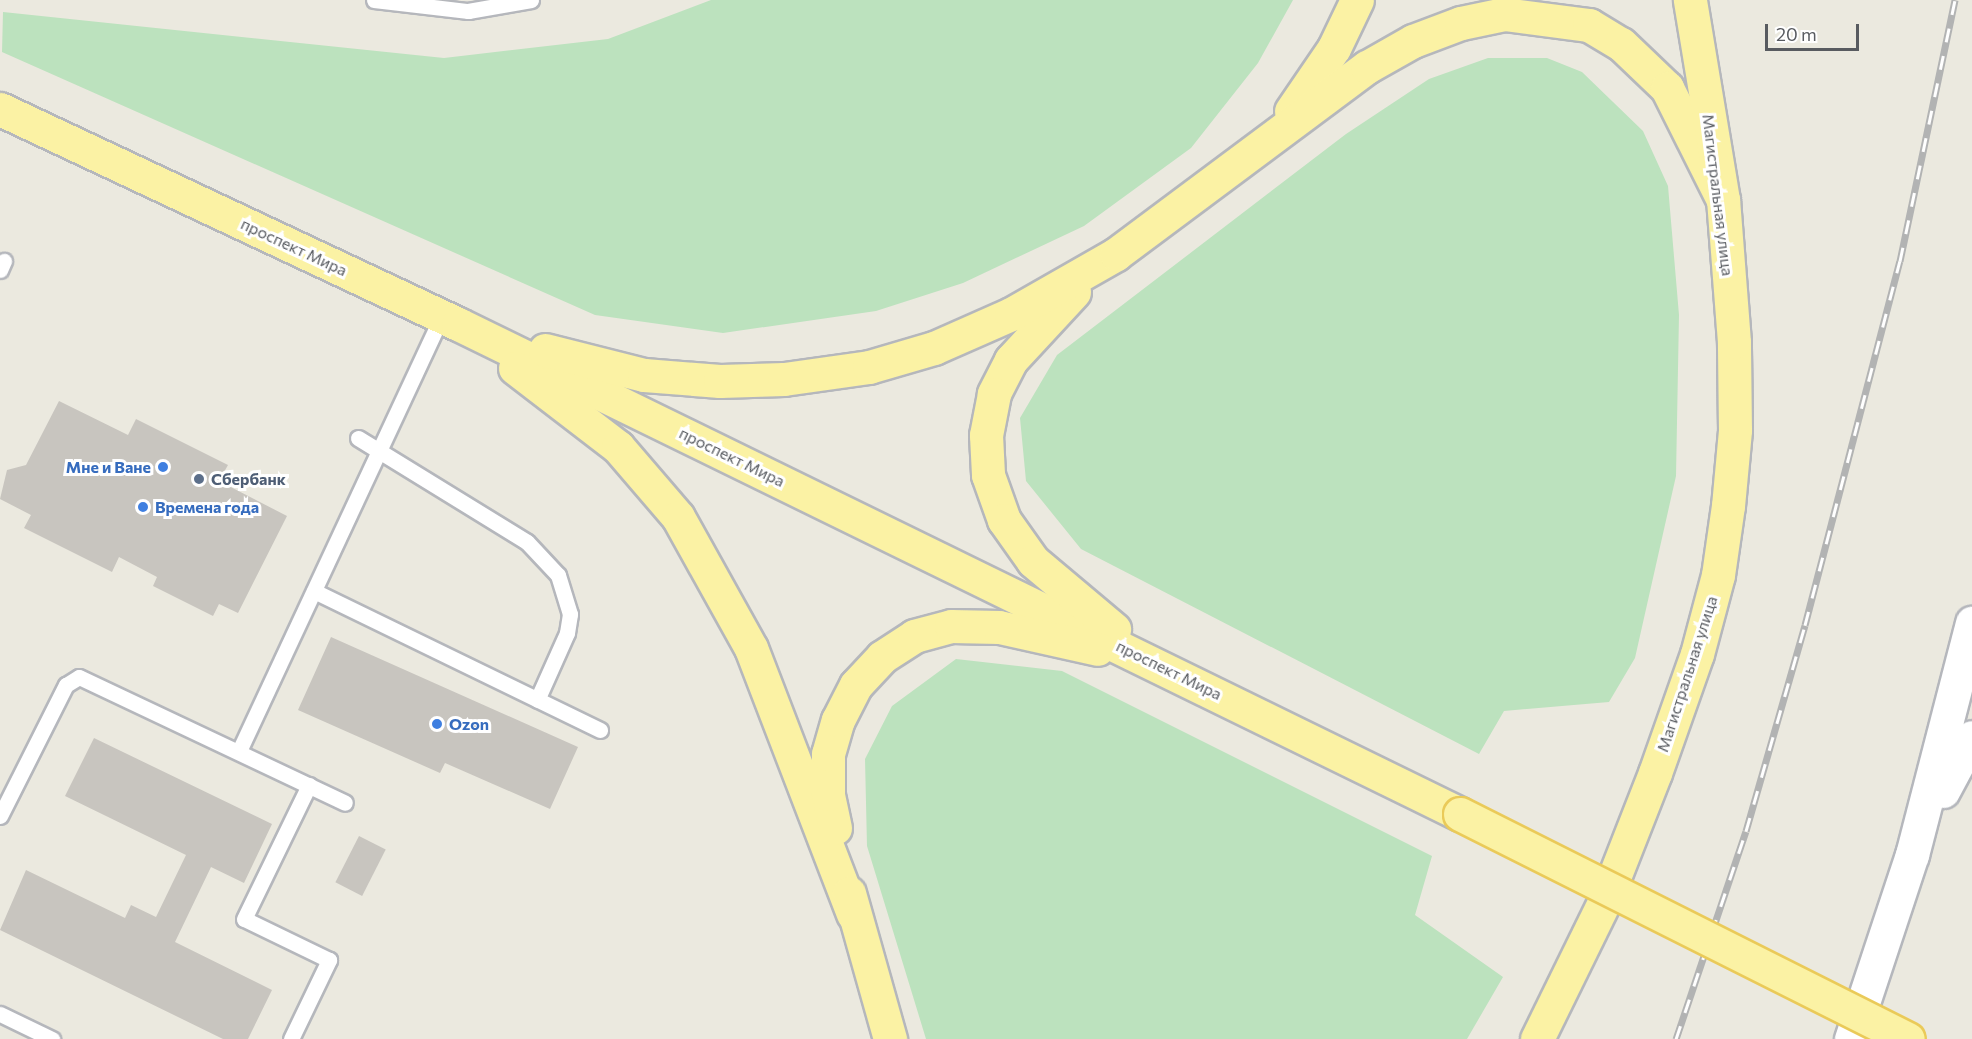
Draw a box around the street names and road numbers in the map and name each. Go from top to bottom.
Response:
street label: Магистральная улица [1699,113,1737,277]
street label: проспект Мира [238,214,350,280]
street label: проспект Мира [676,423,788,491]
street label: Магистральная улица [1653,594,1721,754]
street label: проспект Мира [1113,636,1225,704]

